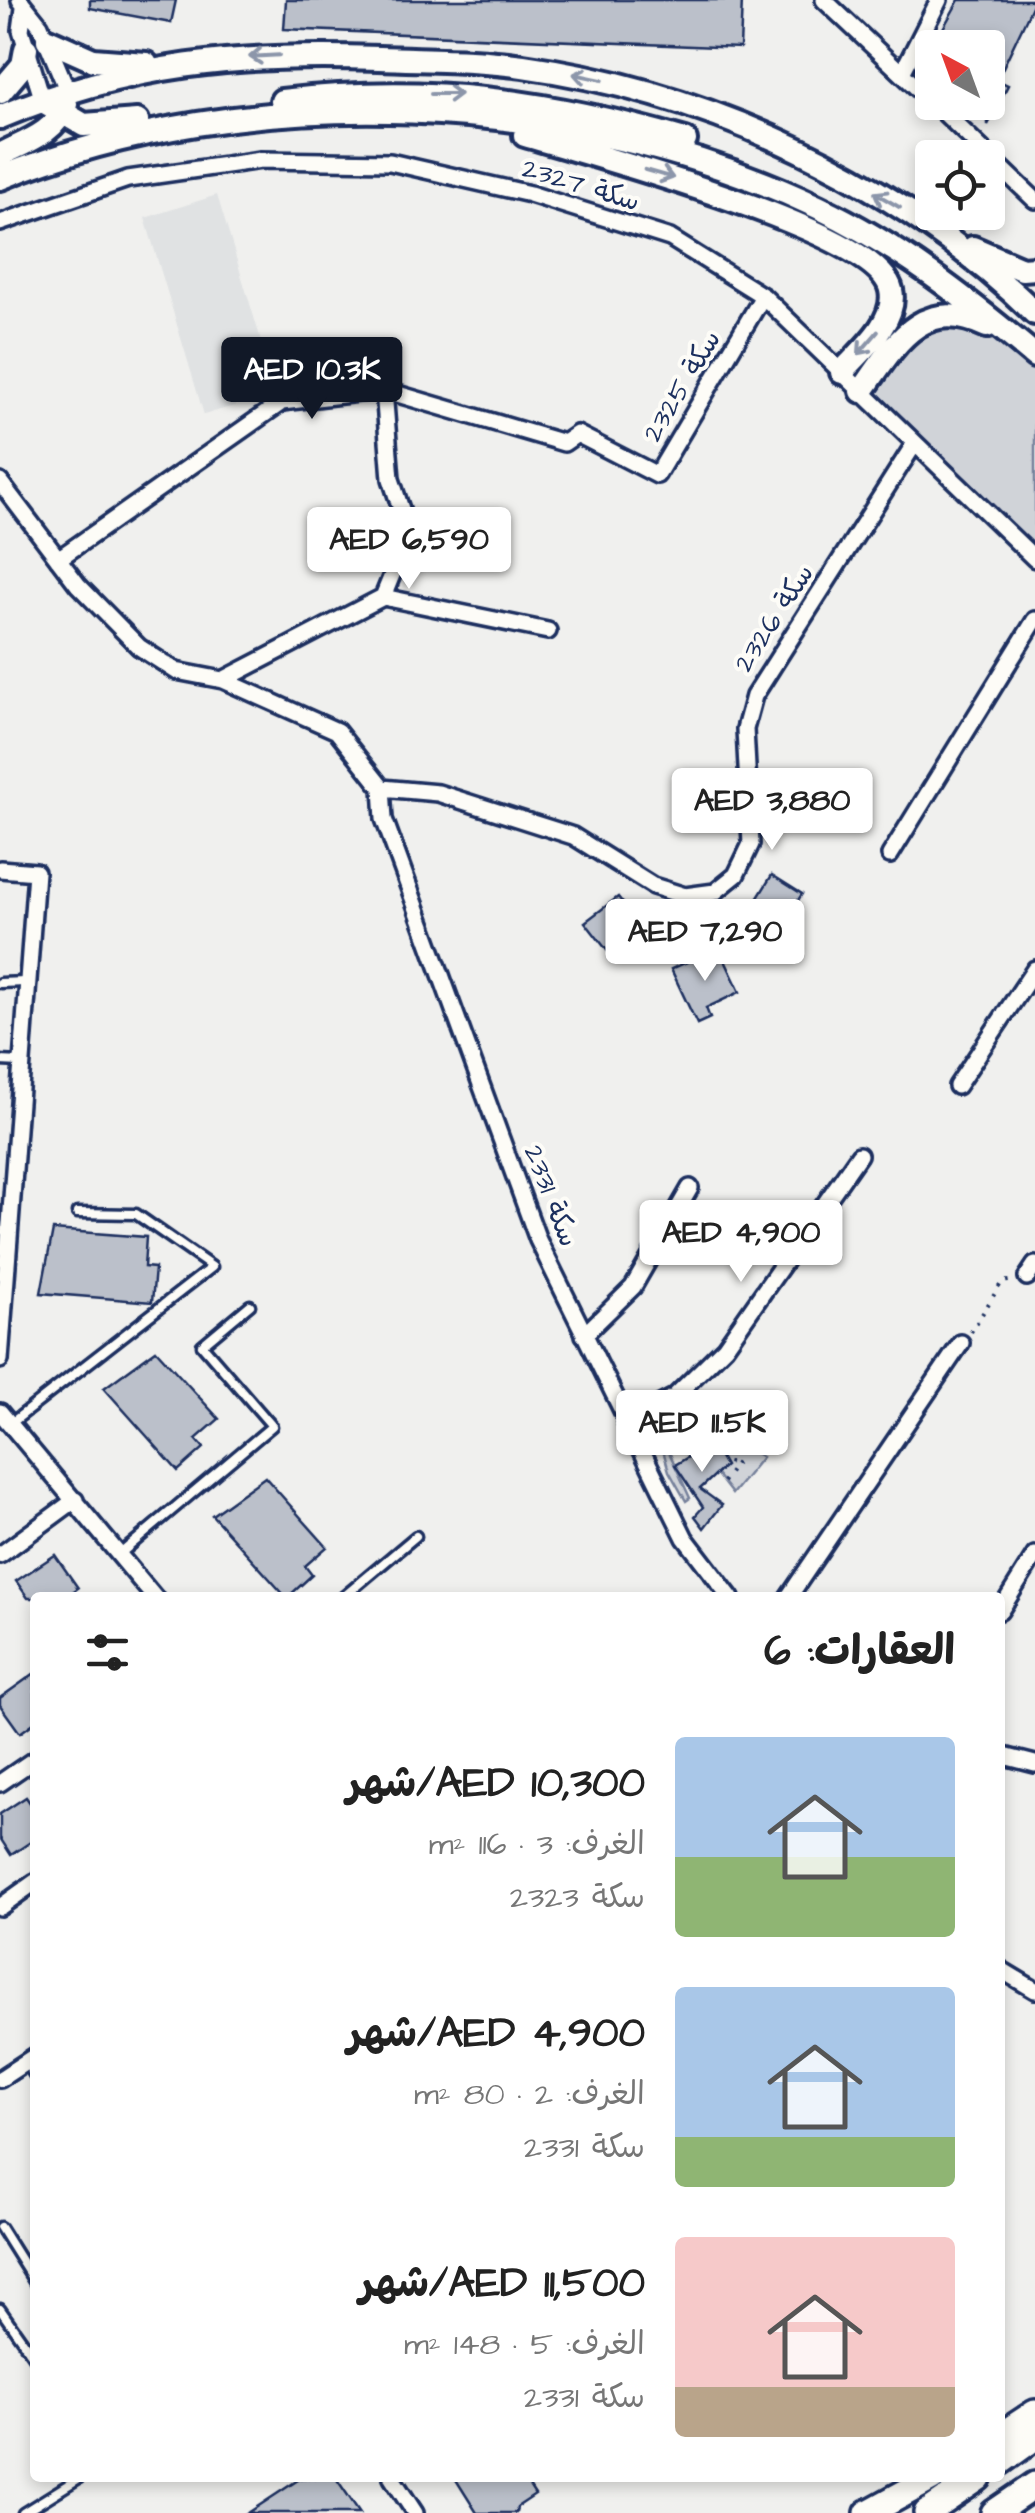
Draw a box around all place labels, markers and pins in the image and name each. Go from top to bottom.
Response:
pin: AED 10.3K [198,337,426,422]
pin: AED 6,590 [295,507,523,592]
pin: AED 3,880 [658,768,886,853]
pin: AED 7,290 [591,899,819,984]
pin: AED 4,900 [627,1200,855,1285]
pin: AED 11.5K [588,1390,816,1475]

